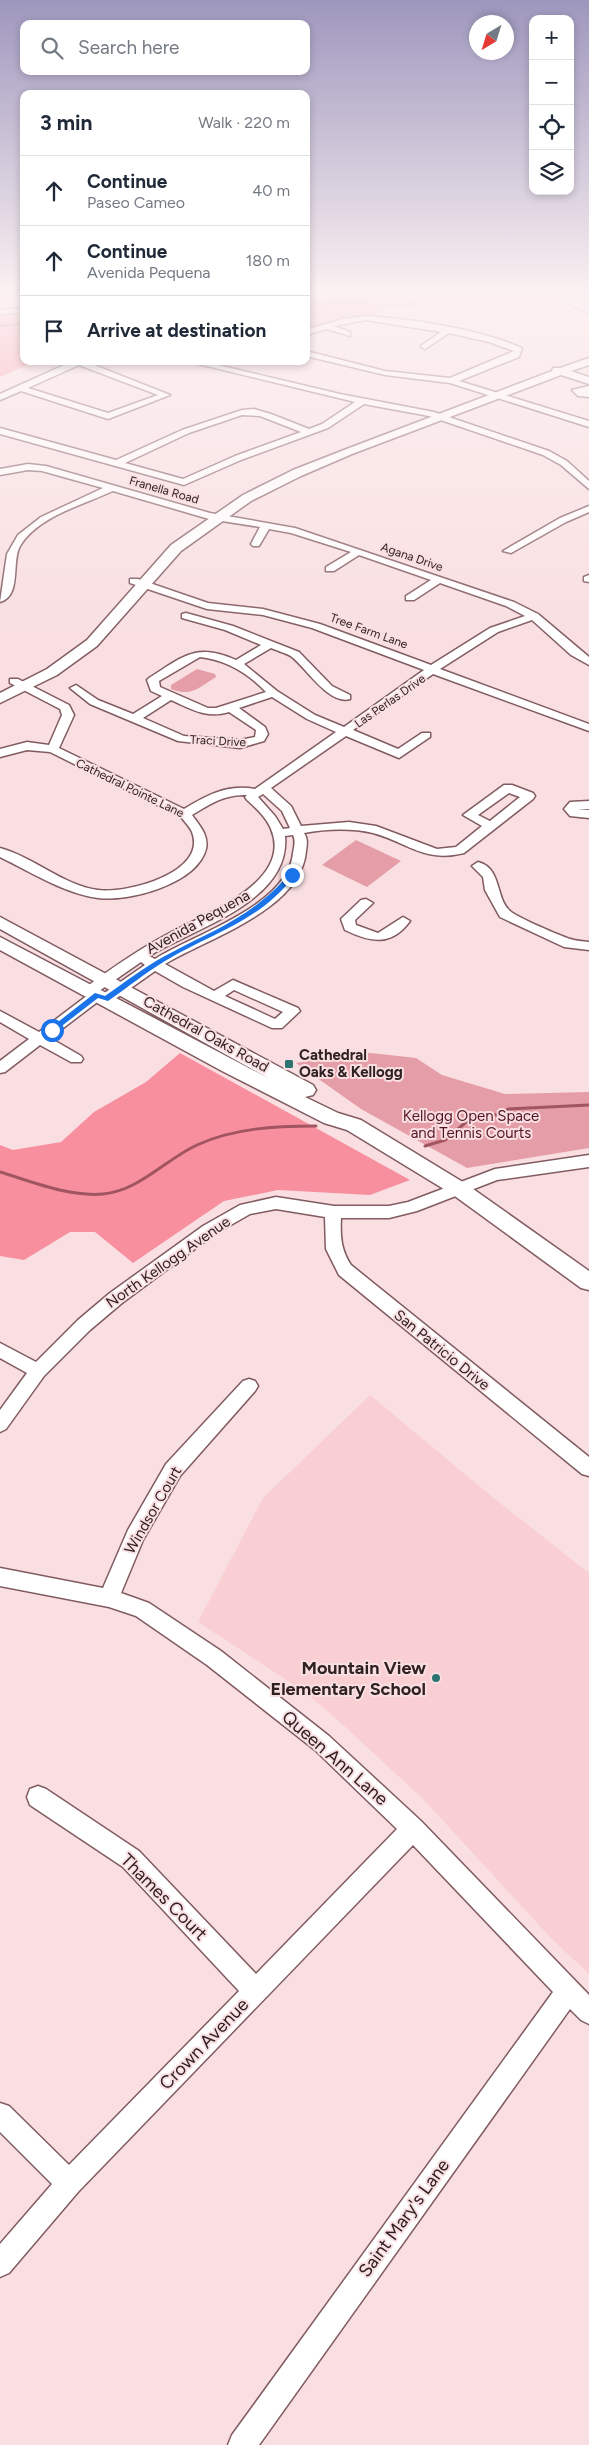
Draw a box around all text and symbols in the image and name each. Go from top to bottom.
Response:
north arrow [469,15,514,60]
map controls [529,15,574,195]
button: + [529,15,574,60]
search box [20,20,310,75]
icon: search [38,34,66,62]
text: Search here [78,36,180,59]
button: − [529,60,574,105]
button: locate [529,105,574,150]
text: 3 min [40,110,92,135]
text: Walk · 220 m [198,113,290,132]
button: layers [529,150,574,195]
text: Continue [87,170,167,193]
icon: ahead [40,177,68,205]
text: 40 m [252,181,290,200]
text: Paseo Cameo [87,193,185,212]
text: Continue [87,240,167,263]
icon: ahead [40,247,68,275]
text: 180 m [246,251,290,270]
text: Avenida Pequena [87,263,210,282]
icon: arrive [40,317,68,345]
text: Arrive at destination [87,319,266,342]
street label: Franella Road [128,473,200,507]
street label: Agana Drive [379,540,445,574]
street label: Tree Farm Lane [328,610,410,652]
street label: Las Perlas Drive [352,671,429,731]
street label: Traci Drive [190,733,247,749]
street label: Cathedral Pointe Lane [74,756,187,820]
route end [281,864,304,887]
street label: Avenida Pequena [143,886,253,958]
street label: Cathedral Oaks Road [140,992,272,1076]
route start [41,1019,64,1042]
place label: Cathedral Oaks & Kellogg [299,1046,403,1081]
marker: Cathedral Oaks & Kellogg [283,1058,295,1070]
park label: Kellogg Open Space and Tennis Courts [403,1107,539,1142]
street label: North Kellogg Avenue [102,1212,234,1312]
street label: San Patricio Drive [390,1306,494,1394]
street label: Windsor Court [121,1463,185,1557]
place label: Mountain View Elementary School [271,1657,426,1700]
marker: Mountain View Elementary School [430,1672,442,1684]
street label: Queen Ann Lane [277,1706,393,1810]
street label: Thames Court [116,1849,212,1945]
street label: Crown Avenue [155,1994,253,2094]
street label: Saint Mary's Lane [354,2155,454,2281]

